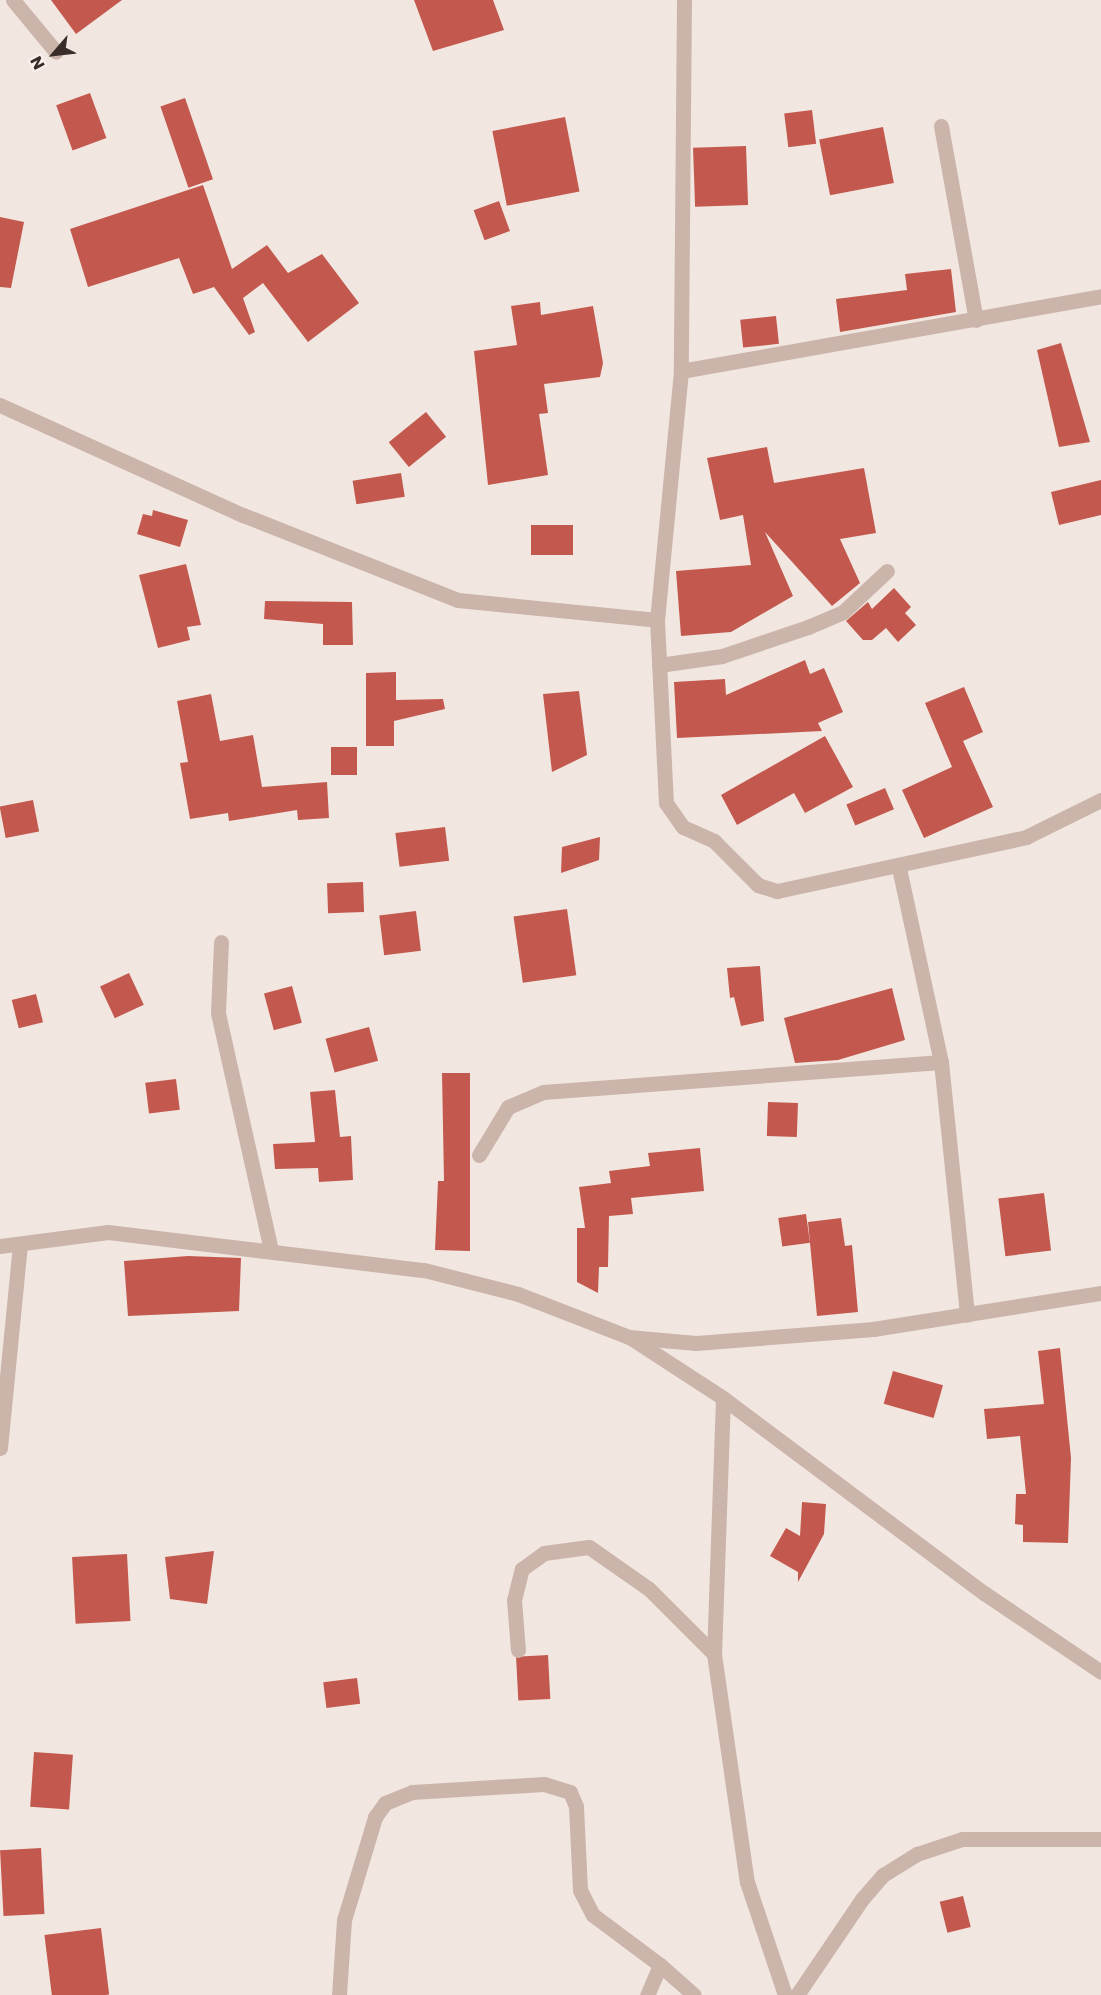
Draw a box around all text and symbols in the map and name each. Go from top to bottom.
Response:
north arrow [24,24,84,84]
text: N [25,52,51,73]

